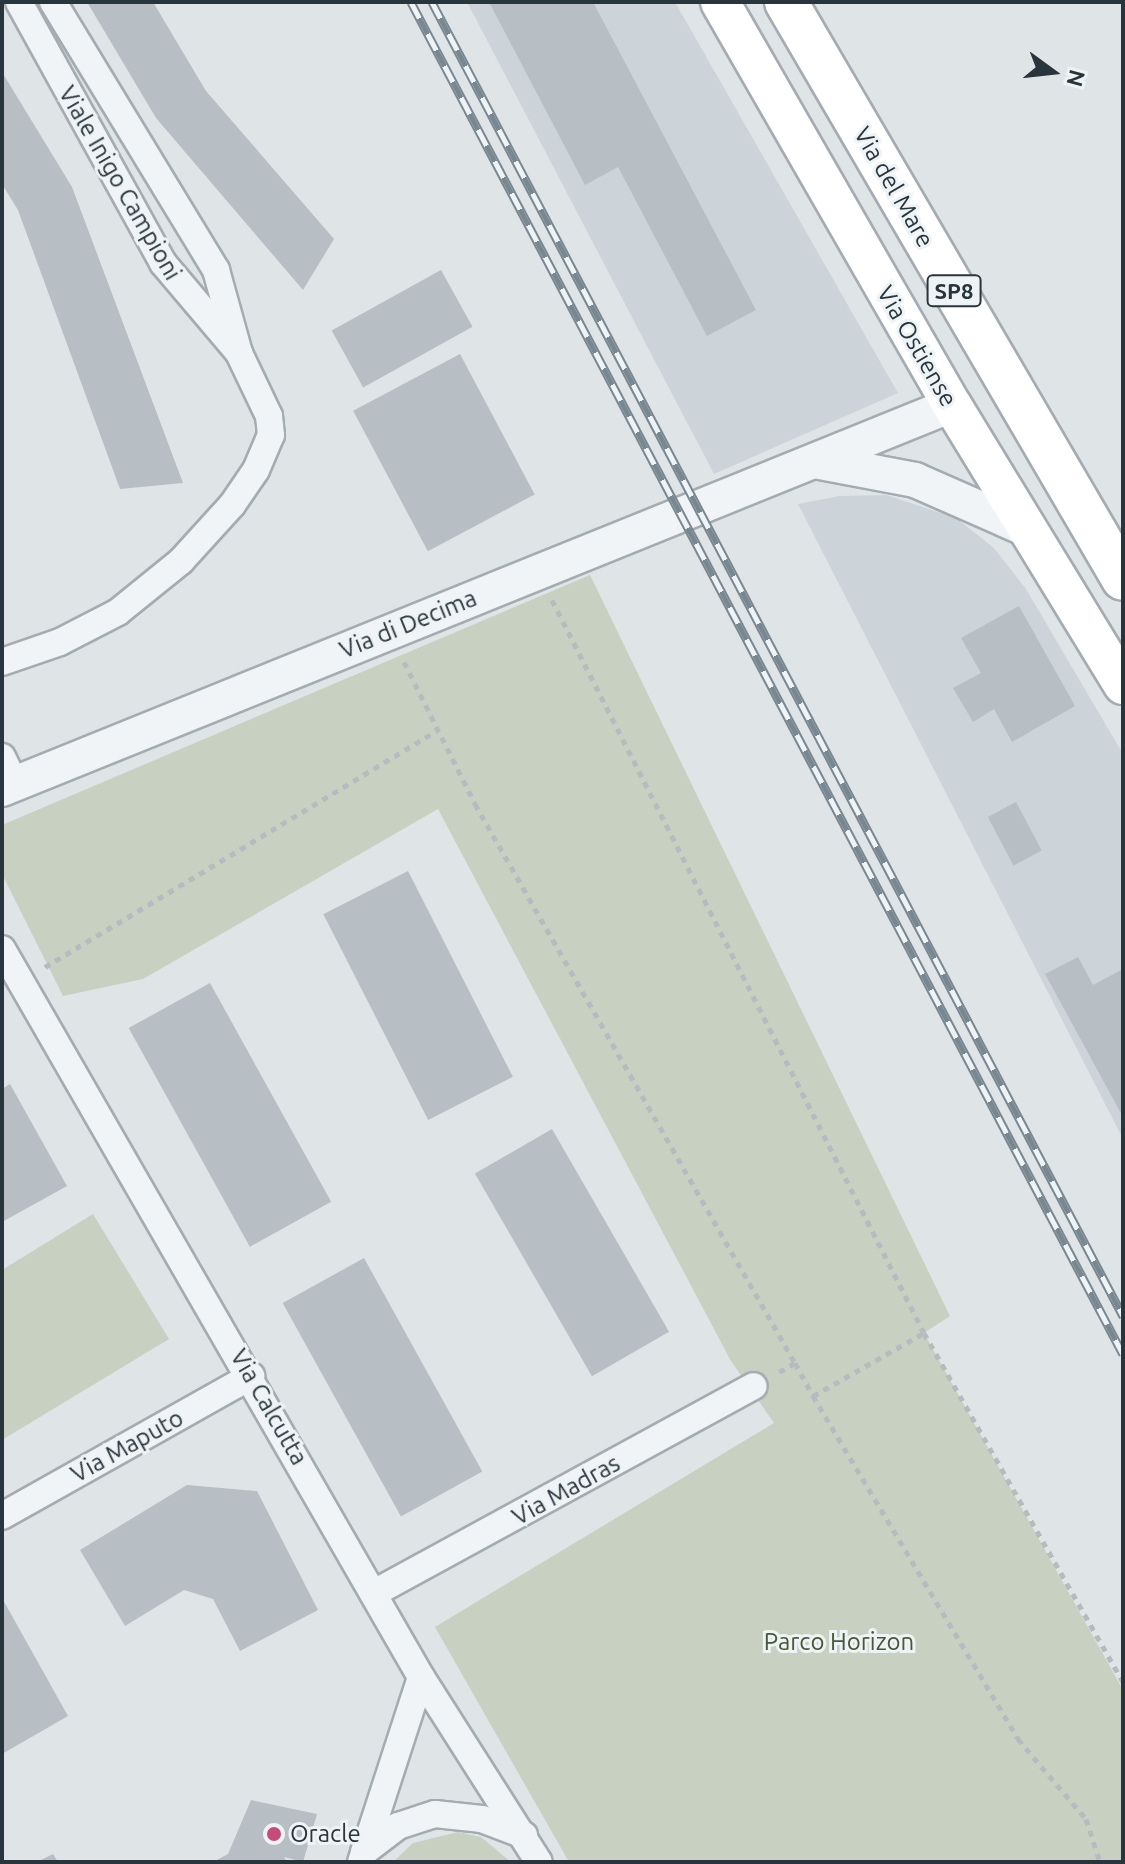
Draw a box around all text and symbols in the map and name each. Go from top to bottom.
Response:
north arrow [1013,32,1093,112]
text: N [1062,67,1091,89]
street label: Viale Inigo Campioni [53,81,187,285]
street label: Via del Mare [848,122,940,252]
road number: SP8 [926,273,982,309]
street label: Via Ostiense [871,281,963,411]
street label: Via di Decima [335,583,481,665]
street label: Via Calcutta [224,1344,314,1470]
street label: Via Maputo [66,1403,188,1489]
street label: Via Madras [507,1449,625,1531]
park label: Parco Horizon [764,1628,914,1656]
place label: Oracle [290,1820,361,1848]
marker: Oracle [265,1825,283,1843]

